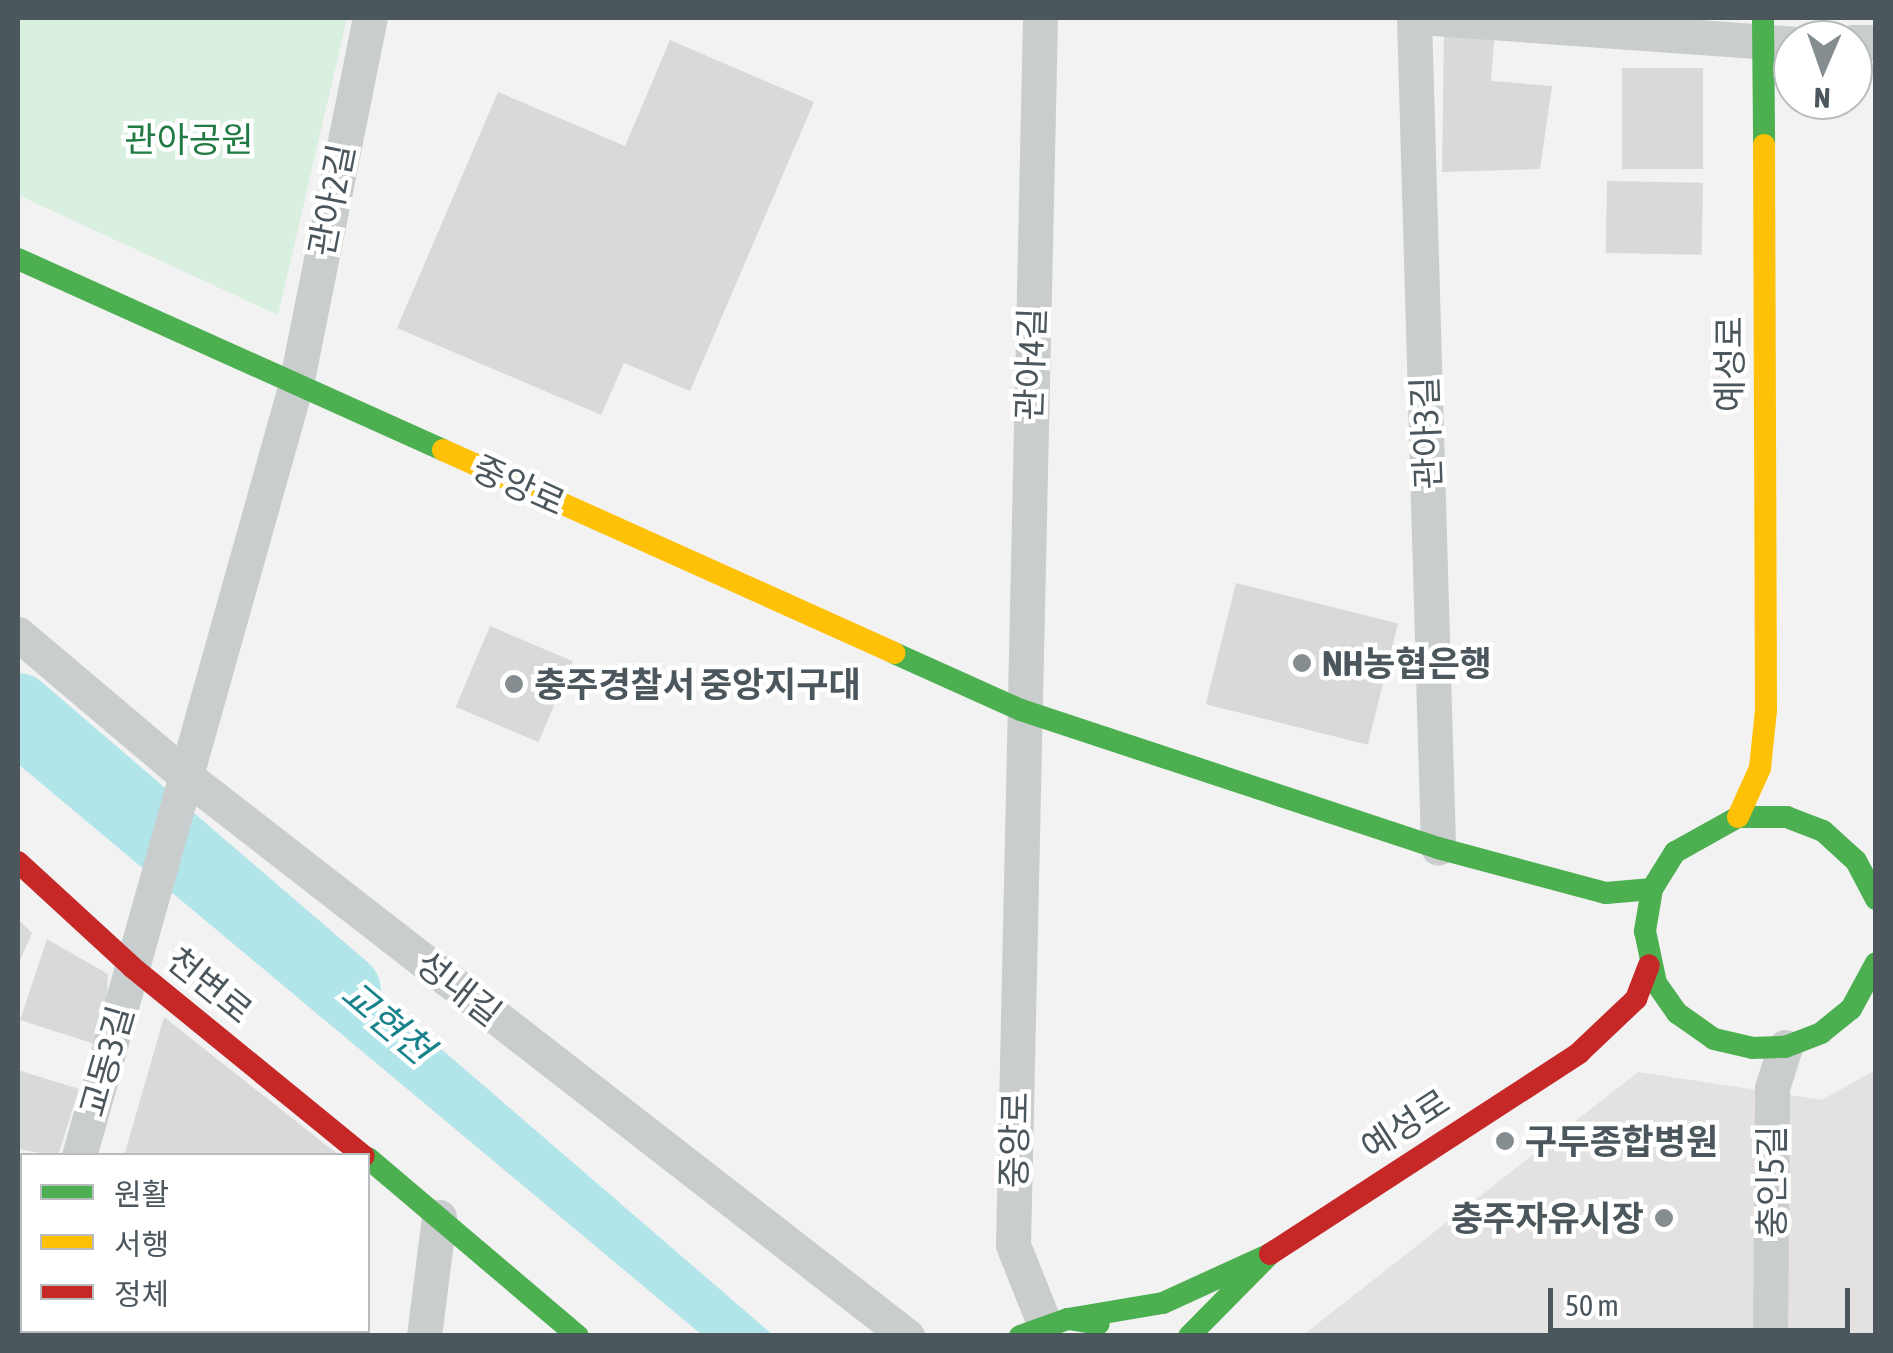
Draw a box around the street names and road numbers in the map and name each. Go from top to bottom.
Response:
street label: 관아2길 [300,141,362,259]
street label: 관아4길 [1007,307,1053,421]
street label: 예성로 [1708,316,1750,412]
street label: 관아3길 [1403,376,1449,490]
street label: 중앙로 [466,446,572,524]
street label: 천변로 [159,938,261,1032]
street label: 성내길 [408,942,510,1034]
street label: 교동3길 [70,1001,142,1121]
street label: 예성로 [1353,1080,1457,1168]
street label: 중앙로 [992,1091,1036,1189]
street label: 충인5길 [1750,1125,1792,1239]

